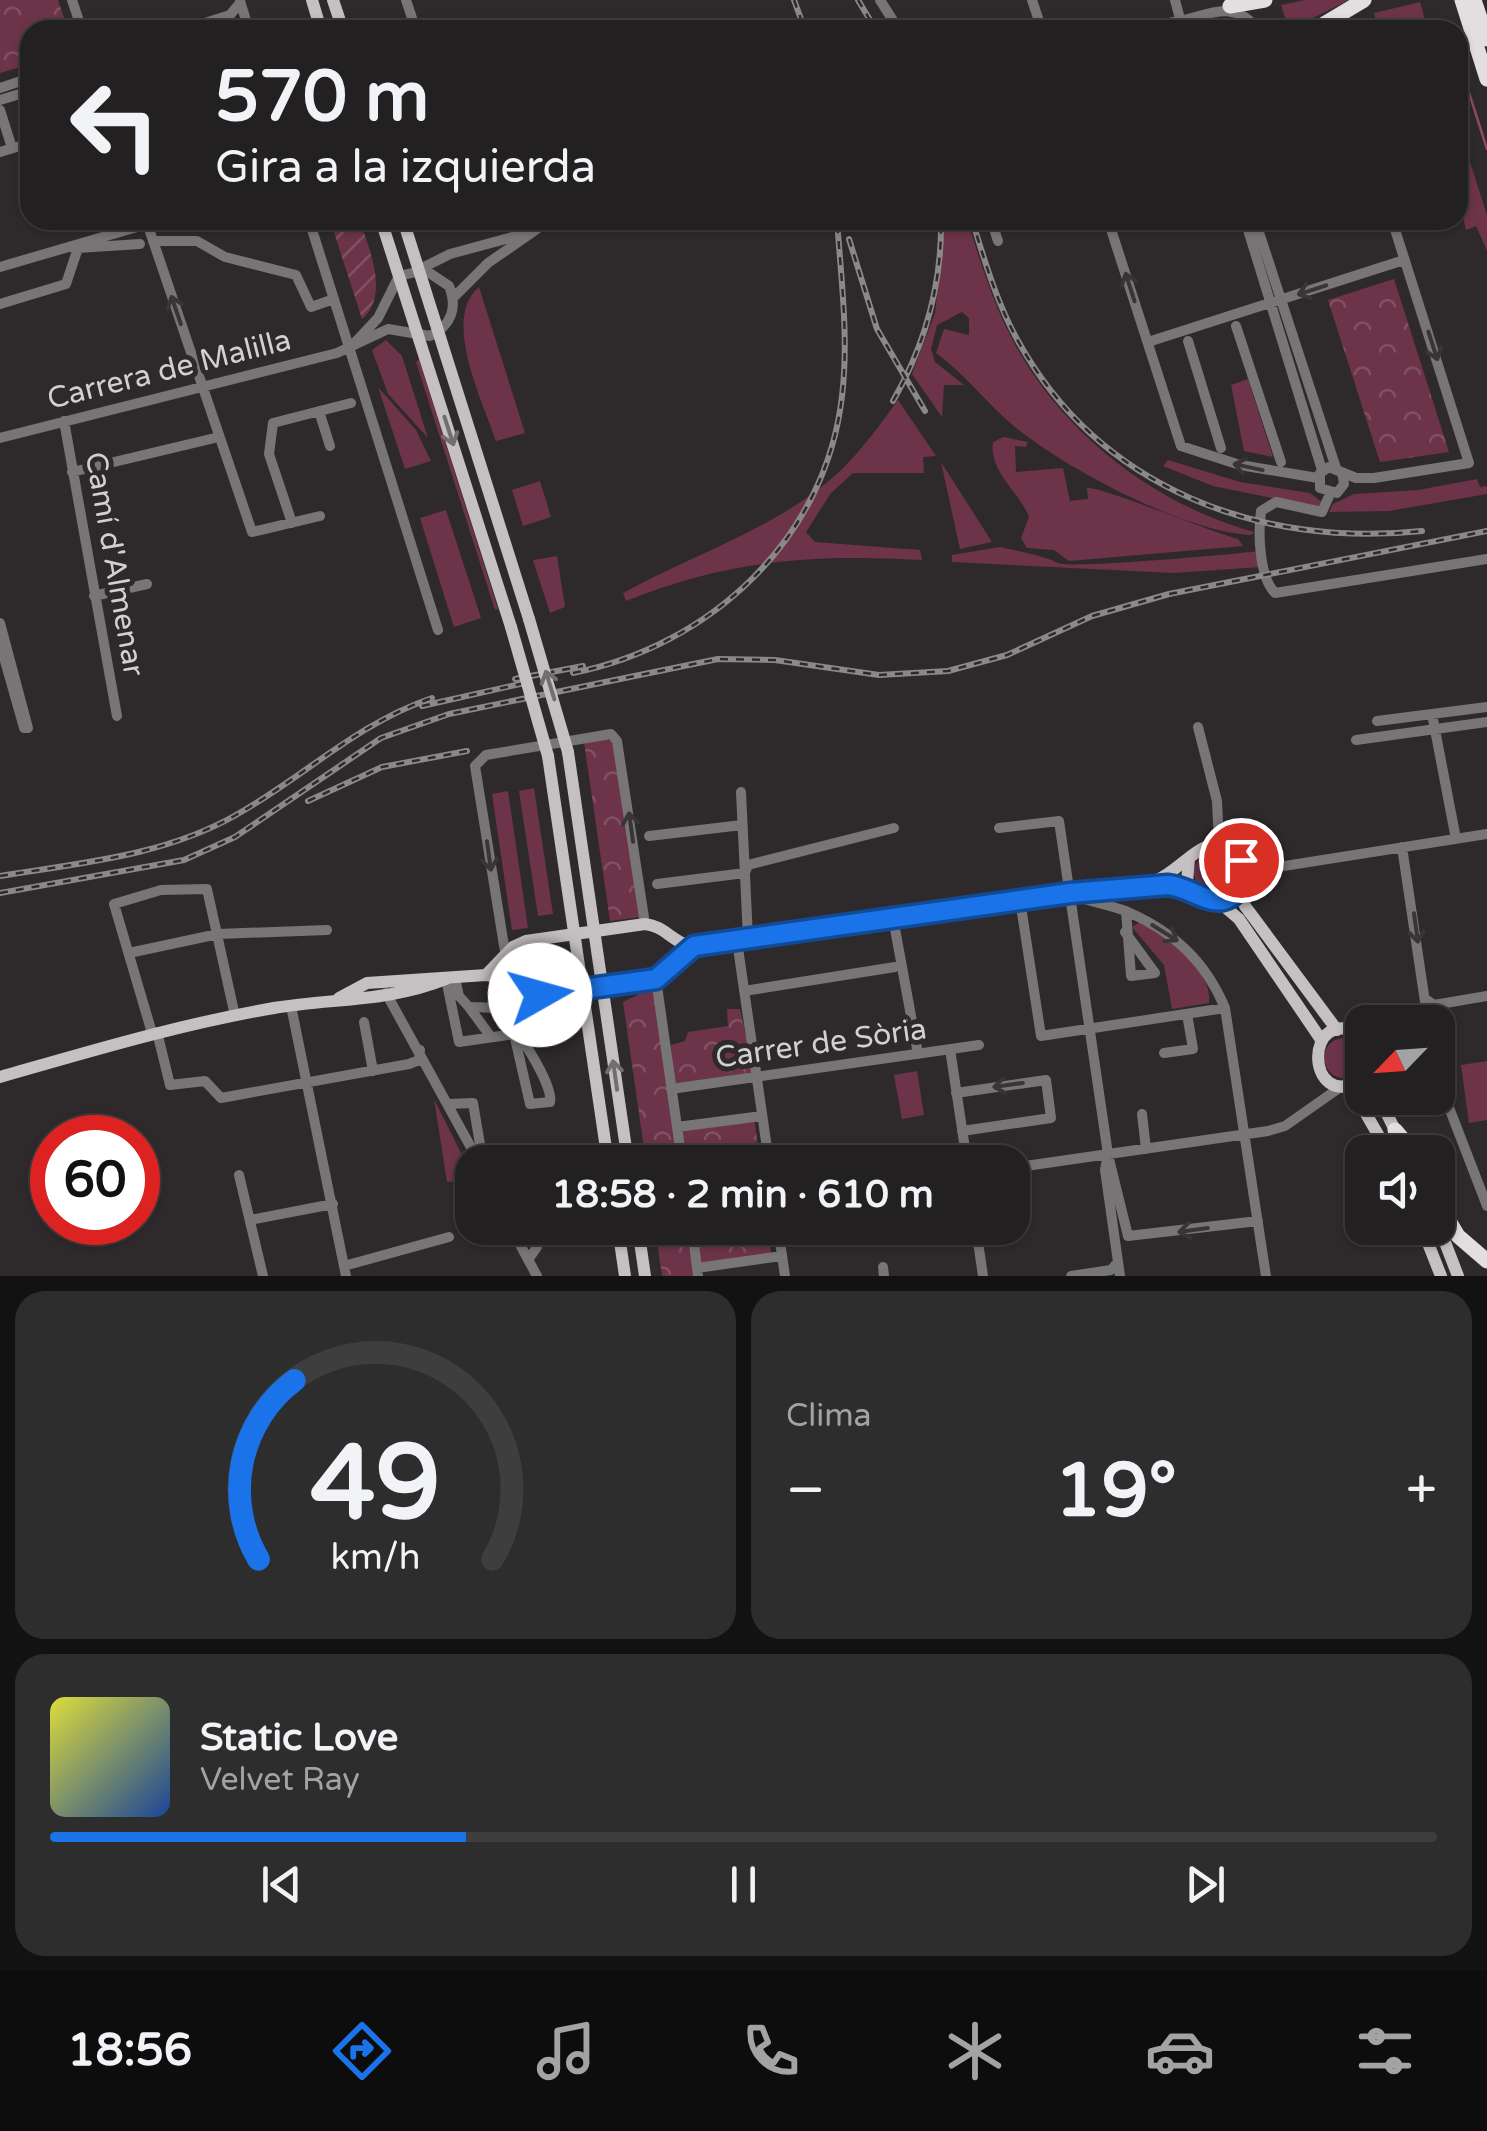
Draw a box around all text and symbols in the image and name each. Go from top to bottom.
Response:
text: 570 m [215,56,429,140]
icon: left [50,60,180,190]
text: Gira a la izquierda [215,141,596,195]
one-way arrow [1120,271,1138,303]
one-way arrow [1296,282,1328,300]
one-way arrow [165,295,183,327]
street label: Carrera de Malilla [44,321,295,418]
one-way arrow [1425,330,1443,361]
one-way arrow [441,414,459,446]
street label: Camí d'Almenar [77,449,153,680]
one-way arrow [1233,457,1265,475]
one-way arrow [540,670,558,702]
one-way arrow [621,812,639,844]
pin [1199,818,1284,903]
icon: arrive [1214,833,1269,888]
one-way arrow [480,839,498,871]
one-way arrow [1407,911,1426,943]
one-way arrow [1150,923,1179,943]
position arrow [488,943,592,1047]
north arrow [1345,1005,1455,1115]
map controls [1345,1005,1455,1245]
street label: Carrer de Sòria [713,1010,929,1077]
one-way arrow [606,1059,624,1091]
one-way arrow [992,1077,1024,1095]
speed limit sign: 60 [30,1115,160,1245]
button: sound [1345,1135,1455,1245]
text: 18:58 · 2 min · 610 m [551,1172,934,1218]
one-way arrow [1177,1222,1209,1240]
text: Clima [786,1397,872,1435]
text: 49 [310,1422,441,1547]
text: 19° [1054,1446,1177,1536]
text: − [786,1458,825,1524]
text: + [1406,1458,1437,1524]
text: km/h [331,1536,420,1579]
text: Static Love [200,1715,398,1761]
text: Velvet Ray [200,1761,360,1799]
icon: previous [254,1857,309,1912]
icon: pause [716,1857,771,1912]
icon: next [1178,1857,1233,1912]
icon: directions [327,2016,397,2086]
icon: music [531,2016,601,2086]
icon: phone [736,2016,806,2086]
icon: climate [940,2016,1010,2086]
icon: car [1145,2016,1215,2086]
icon: filters [1350,2016,1420,2086]
text: 18:56 [67,2024,192,2078]

